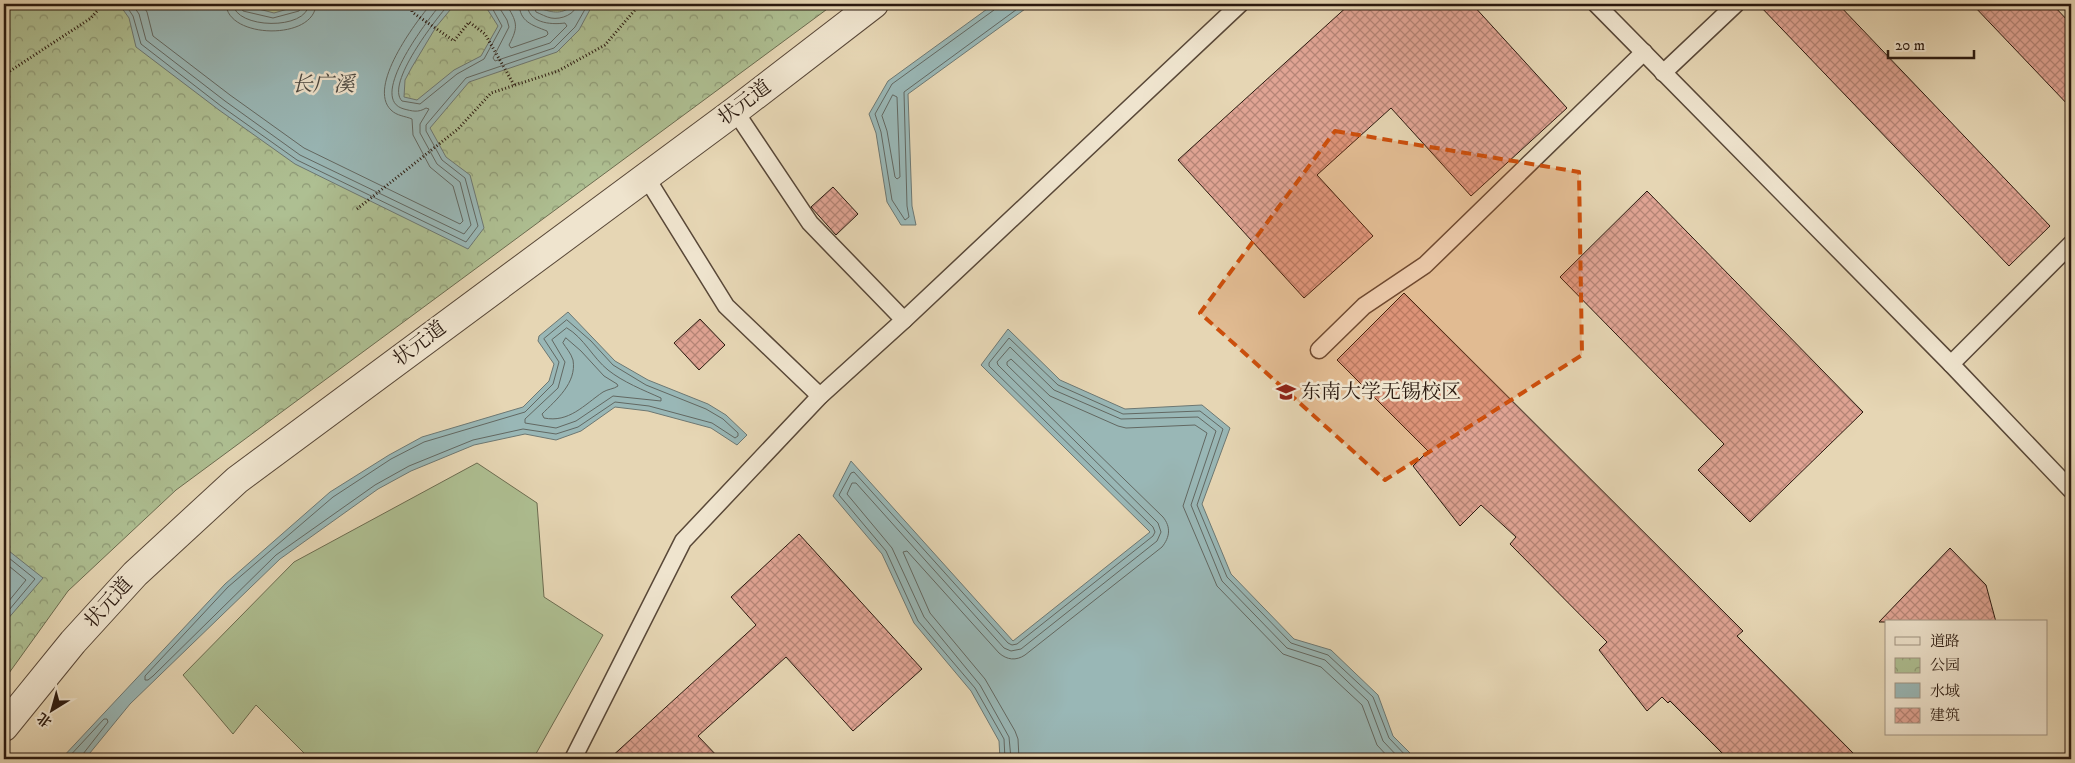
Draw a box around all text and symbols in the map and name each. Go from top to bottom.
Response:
scale bar [1888,28,1974,60]
text: 20 m [1895,36,1925,55]
water label: 长广溪 [292,72,356,98]
street label: 状元道 [714,75,776,131]
street label: 状元道 [389,316,451,372]
place label: 东南大学无锡校区 [1301,380,1461,405]
school or university icon: 东南大学无锡校区 [1275,381,1297,403]
street label: 状元道 [80,572,138,634]
legend [1885,620,2048,736]
text: 道路 [1930,632,1960,651]
text: 公园 [1930,656,1960,675]
text: 水域 [1930,682,1960,701]
north arrow [28,686,78,736]
text: 建筑 [1930,706,1960,725]
text: 北 [34,708,56,731]

